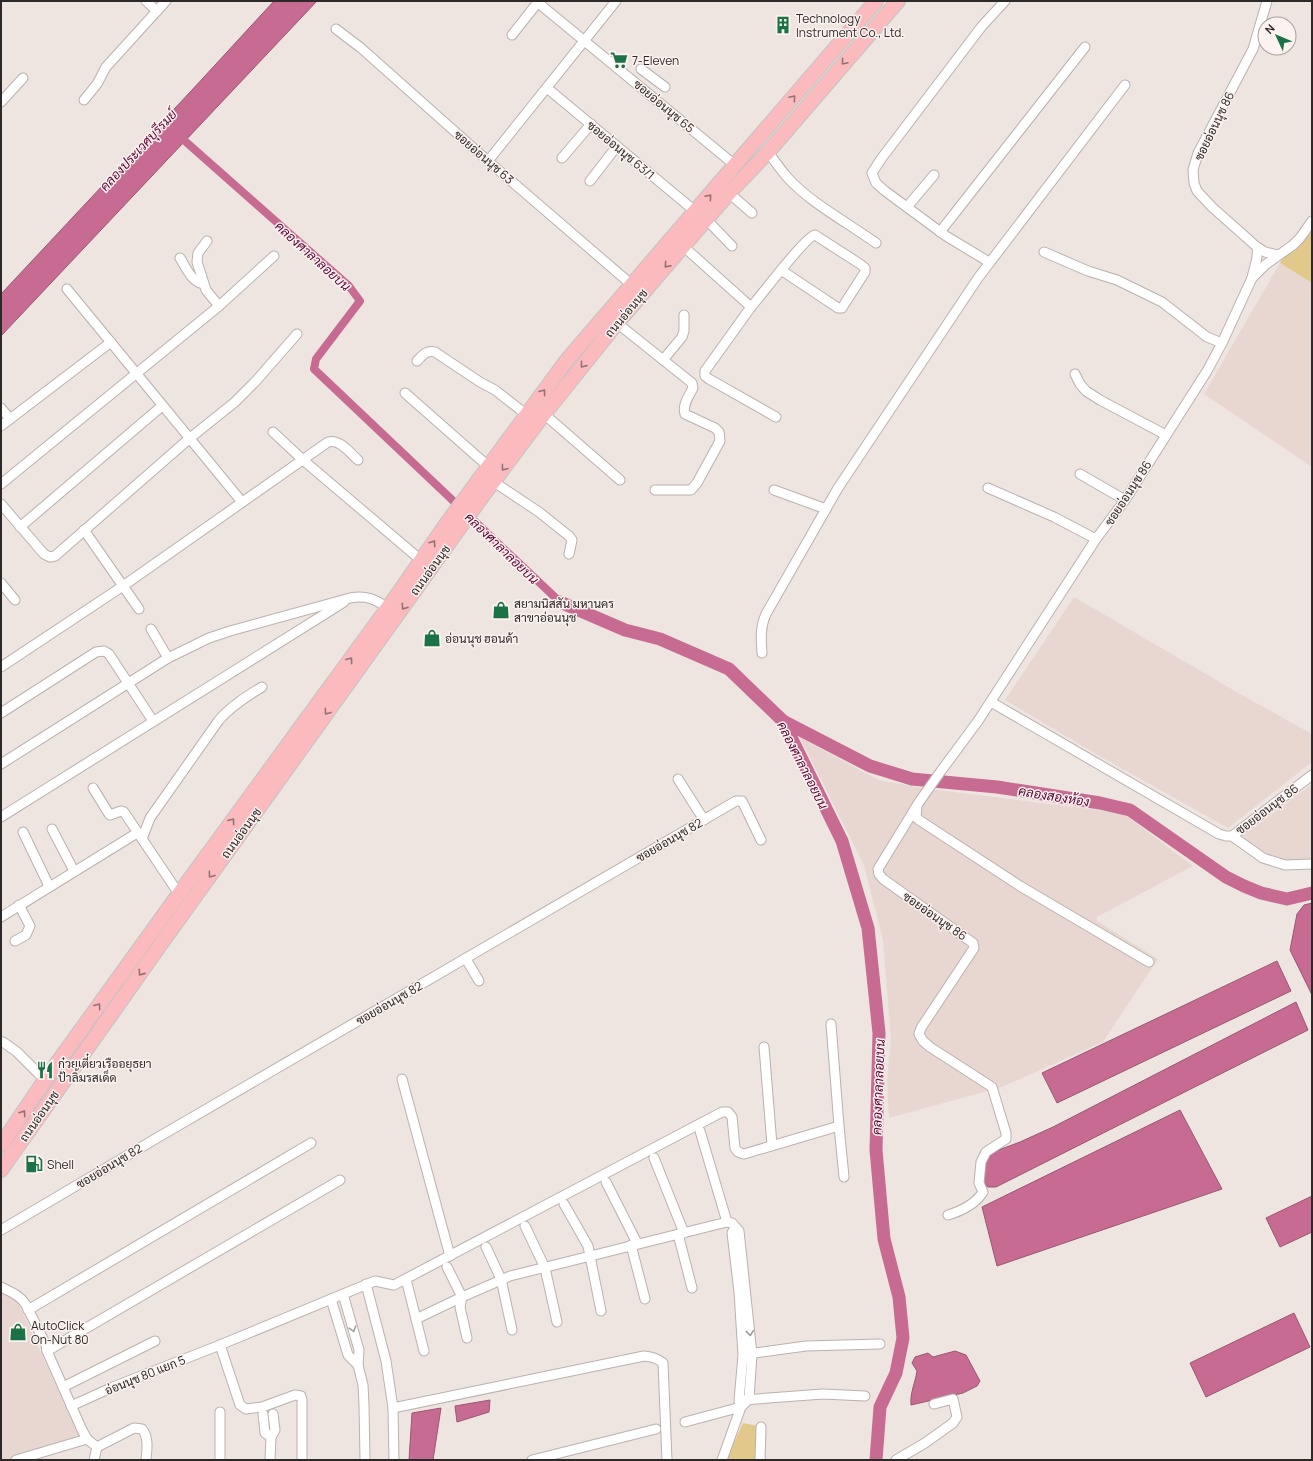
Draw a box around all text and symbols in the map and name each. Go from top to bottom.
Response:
place label: Technology Instrument Co., Ltd. [796,10,904,41]
building icon: Technology Instrument Co., Ltd. [773,15,793,35]
north arrow [1257,16,1297,56]
text: N [1261,21,1278,37]
supermarket icon: 7-Eleven [609,50,629,70]
place label: 7-Eleven [632,52,679,69]
one-way arrow [842,57,849,65]
street label: ซอยอ่อนนุช 65 [629,75,698,137]
street label: ซอยอ่อนนุช 86 [1190,89,1239,164]
one-way arrow [788,95,795,103]
water label: คลองประเวศบุรีรมย์ [95,104,183,195]
street label: ซอยอ่อนนุช 63/1 [583,117,659,184]
street label: ซอยอ่อนนุช 63 [450,126,518,189]
one-way arrow [704,194,711,202]
water label: คลองศาลาลอยบน [271,217,355,295]
one-way arrow [664,261,671,268]
street label: ถนนอ่อนนุช [601,285,652,342]
one-way arrow [581,360,588,367]
one-way arrow [538,390,545,397]
street label: ซอยอ่อนนุช 86 [1101,457,1156,530]
one-way arrow [502,463,509,470]
water label: คลองศาลาลอยบน [461,508,543,588]
one-way arrow [429,540,436,547]
street label: ถนนอ่อนนุช [406,541,455,599]
place label: สยามนิสสัน มหานคร สาขาอ่อนนุช [514,595,614,627]
shop icon: สยามนิสสัน มหานคร สาขาอ่อนนุช [491,600,511,620]
one-way arrow [401,603,409,610]
shop icon: อ่อนนุช ฮอนด้า [422,628,442,648]
place label: อ่อนนุช ฮอนด้า [445,630,518,648]
one-way arrow [345,657,353,664]
one-way arrow [325,708,332,715]
water label: คลองศาลาลอยบน [773,718,833,813]
street label: ซอยอ่อนนุช 86 [1232,780,1303,839]
water label: คลองสองห้อง [1017,781,1091,811]
street label: ถนนอ่อนนุช [217,804,266,862]
street label: ซอยอ่อนนุช 82 [633,814,706,867]
one-way arrow [227,819,234,826]
one-way arrow [208,871,216,878]
street label: ซอยอ่อนนุช 86 [899,888,970,945]
one-way arrow [138,969,146,976]
street label: ซอยอ่อนนุช 82 [353,977,426,1030]
one-way arrow [93,1004,100,1011]
water label: คลองศาลาลอยบน [867,1038,889,1135]
place label: ก๋วยเตี๋ยวเรืออยุธยา ป้าลิ้มรสเด็ด [58,1053,152,1086]
restaurant icon: ก๋วยเตี๋ยวเรืออยุธยา ป้าลิ้มรสเด็ด [35,1060,55,1080]
street label: ถนนอ่อนนุช [15,1087,64,1146]
one-way arrow [18,1110,25,1117]
street label: ซอยอ่อนนุช 82 [73,1140,146,1193]
fuel station icon: Shell [24,1154,44,1174]
place label: Shell [47,1156,74,1173]
place label: AutoClick On-Nut 80 [31,1317,89,1348]
shop icon: AutoClick On-Nut 80 [8,1322,28,1342]
one-way arrow [348,1326,357,1333]
one-way arrow [745,1330,754,1336]
street label: อ่อนนุช 80 แยก 5 [102,1351,188,1400]

